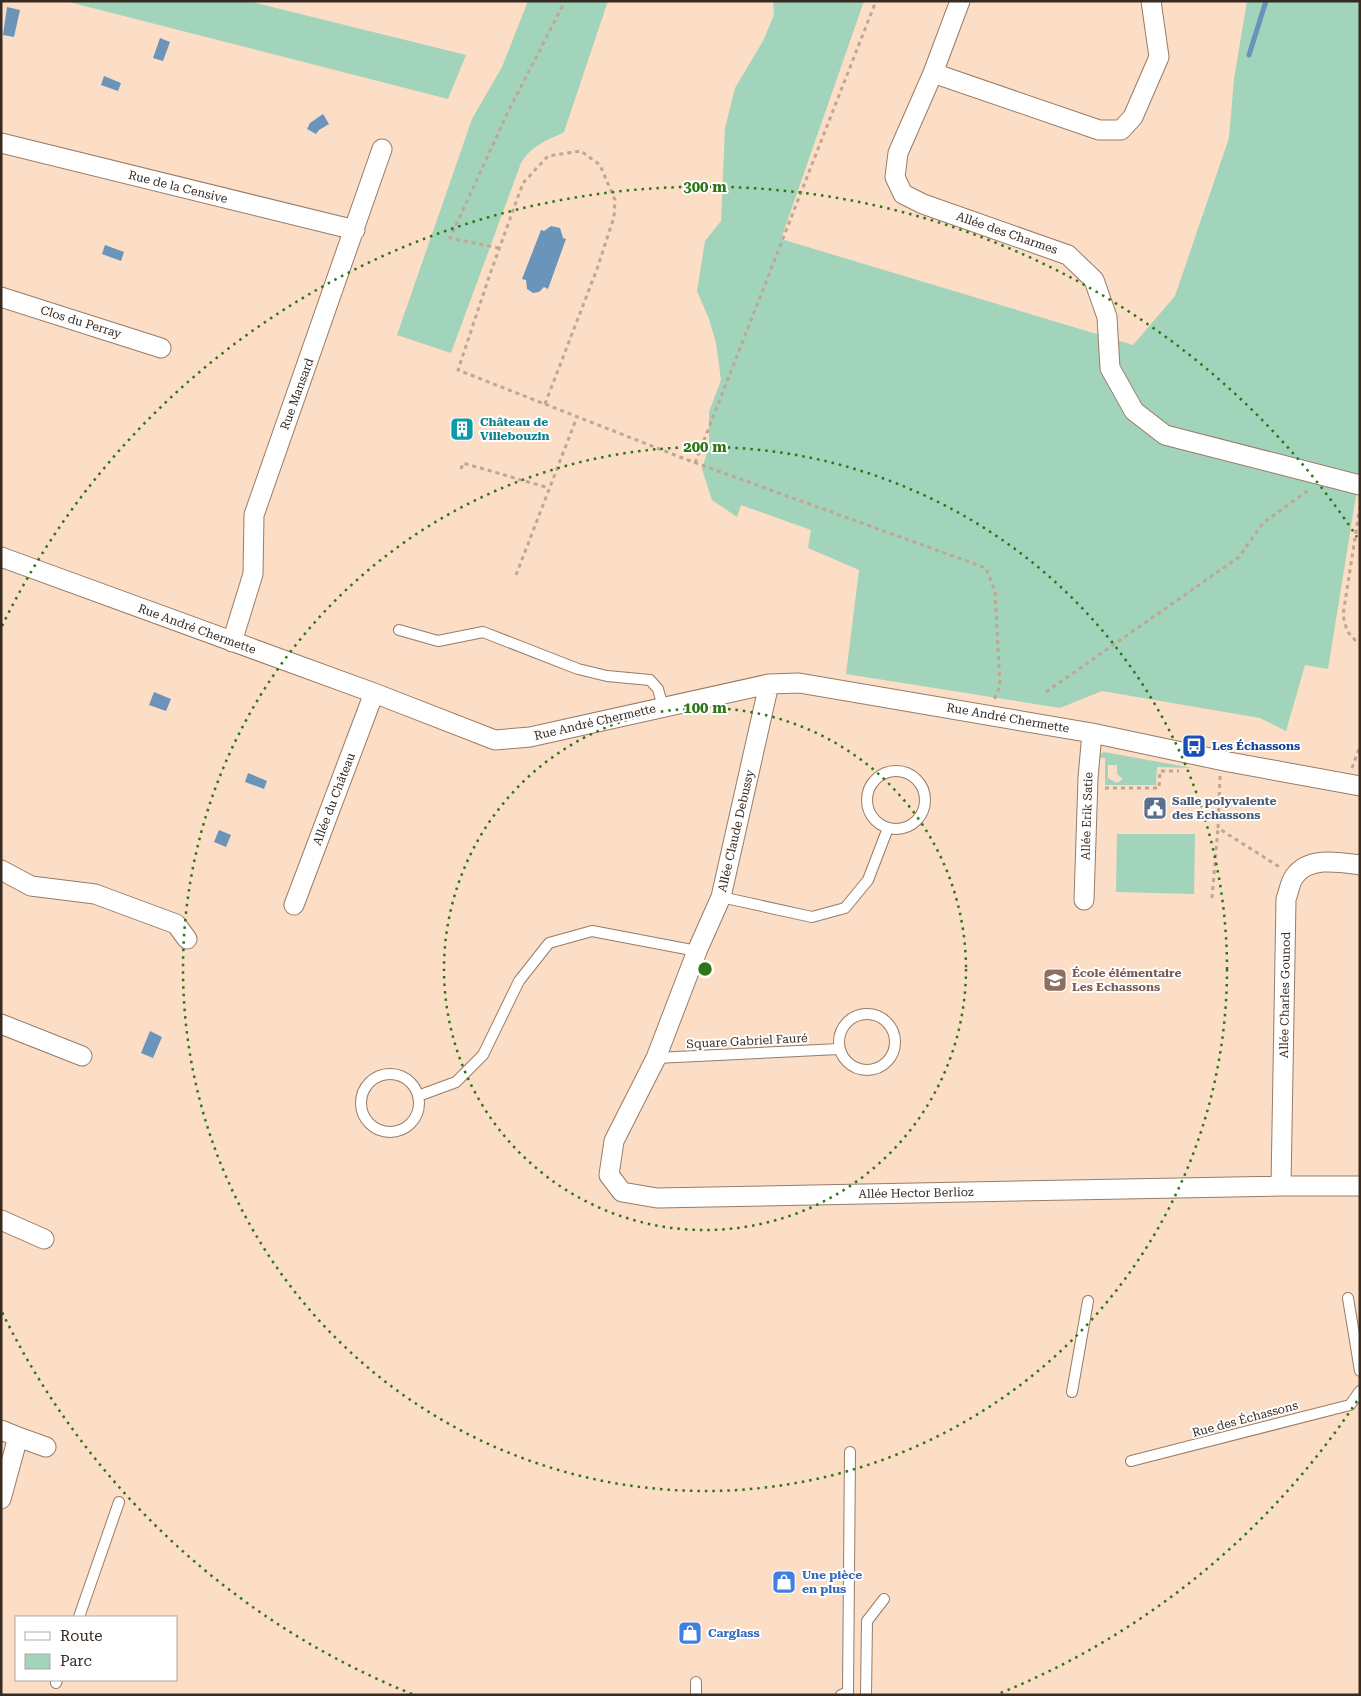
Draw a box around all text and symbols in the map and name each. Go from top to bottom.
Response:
street label: Rue de la Censive [127,168,229,206]
text: 300 m [683,178,727,196]
street label: Allée des Charmes [954,209,1060,257]
street label: Clos du Perray [39,303,124,341]
street label: Rue Mansard [278,356,317,432]
place label: Château de Villebouzin [480,415,550,443]
building icon: Château de Villebouzin [449,416,475,442]
text: 200 m [683,438,727,456]
street label: Rue André Chermette [136,601,258,657]
text: 100 m [683,699,727,717]
street label: Rue André Chermette [946,700,1071,736]
street label: Rue André Chermette [533,701,658,743]
bus stop icon: Les Échassons [1181,733,1207,759]
place label: Les Échassons [1212,739,1300,753]
street label: Allée du Château [310,750,358,847]
street label: Allée Claude Debussy [715,768,757,894]
street label: Allée Erik Satie [1078,771,1096,860]
place label: Salle polyvalente des Echassons [1172,794,1277,822]
public building icon: Salle polyvalente des Echassons [1142,795,1168,821]
street label: Allée Charles Gounod [1277,931,1293,1058]
centre of rings [696,960,714,978]
place label: École élémentaire Les Echassons [1072,966,1181,994]
school or university icon: École élémentaire Les Echassons [1042,967,1068,993]
street label: Square Gabriel Fauré [686,1031,808,1051]
street label: Allée Hector Berlioz [858,1185,974,1201]
street label: Rue des Échassons [1191,1398,1300,1440]
place label: Une pièce en plus [802,1568,862,1596]
shop icon: Une pièce en plus [771,1569,797,1595]
legend [15,1616,178,1681]
shop icon: Carglass [677,1620,703,1646]
place label: Carglass [708,1626,760,1640]
text: Route [60,1627,102,1645]
text: Parc [60,1652,92,1670]

